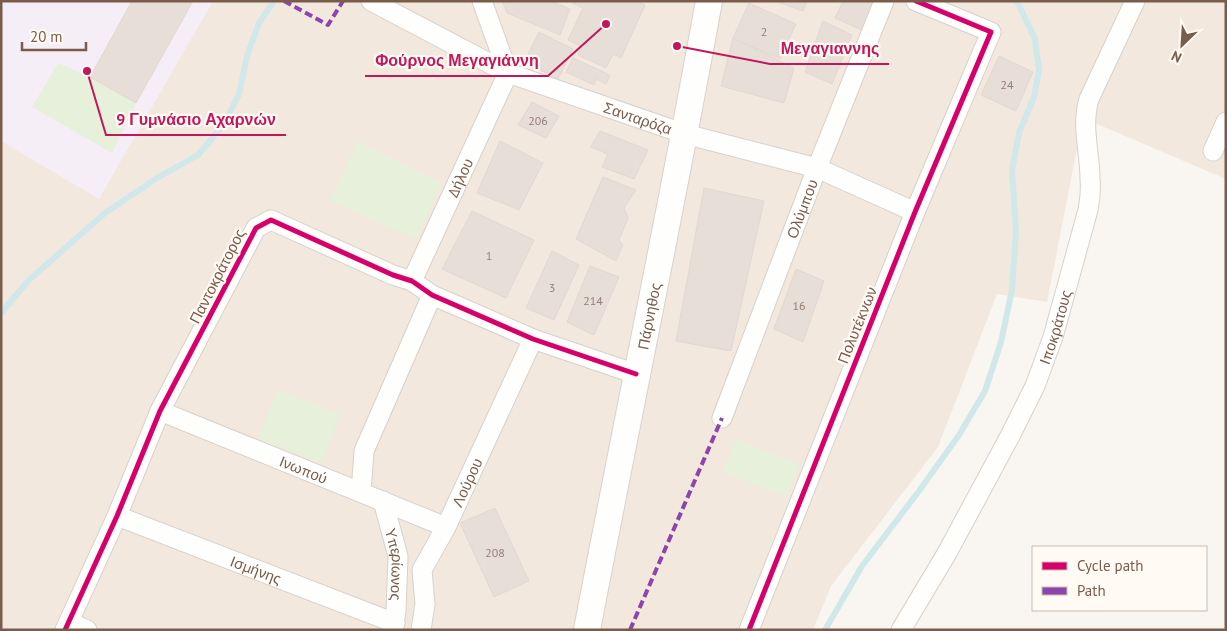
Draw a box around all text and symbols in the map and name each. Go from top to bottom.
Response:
scale bar [22,20,86,52]
north arrow [1157,20,1207,70]
house number: 2 [761,24,767,39]
text: 20 m [30,27,63,46]
callout: Μεγαγιαννης [770,33,889,64]
text: Μεγαγιαννης [781,38,879,58]
callout: Φούρνος Μεγαγιάννη [365,45,548,76]
text: N [1169,47,1184,67]
text: Φούρνος Μεγαγιάννη [375,50,539,70]
house number: 24 [1000,77,1014,92]
street label: Σανταρόζα [601,97,675,138]
callout: 9 Γυμνάσιο Αχαρνών [106,104,286,135]
text: 9 Γυμνάσιο Αχαρνών [116,109,276,129]
house number: 206 [528,113,548,128]
street label: Δήλου [443,155,477,200]
street label: Ολύμπου [782,176,821,241]
street label: Παντοκράτορος [185,225,249,327]
house number: 1 [486,248,492,263]
house number: 3 [549,280,555,295]
street label: Πάρνηθος [633,281,665,351]
street label: Πολυτέκνων [833,284,881,366]
street label: Ιποκράτους [1034,288,1075,367]
house number: 214 [583,293,603,308]
house number: 16 [792,298,806,313]
street label: Ινωπού [277,451,330,487]
street label: Λούρου [447,455,486,510]
street label: Υπερίωνος [381,526,408,601]
house number: 208 [485,545,505,560]
legend [1032,546,1207,611]
street label: Ισμήνης [228,551,284,588]
text: Cycle path [1077,556,1143,575]
text: Path [1077,581,1106,600]

